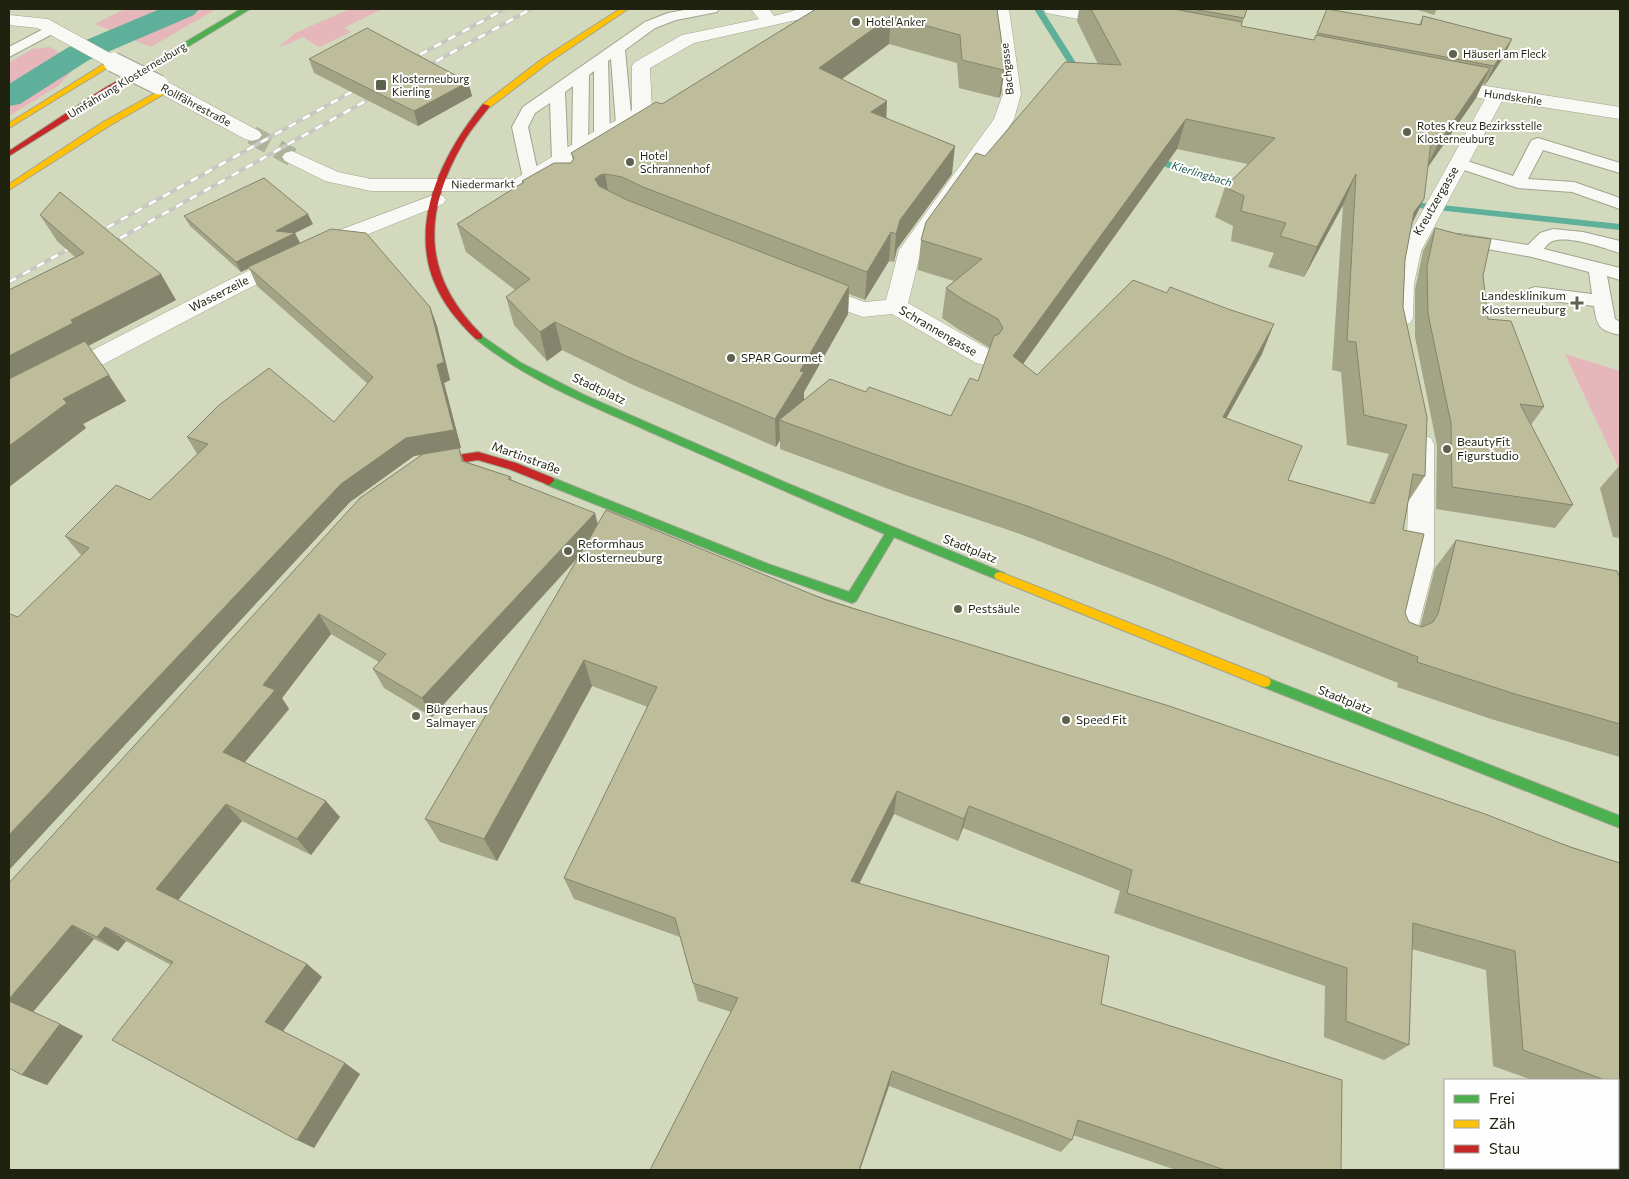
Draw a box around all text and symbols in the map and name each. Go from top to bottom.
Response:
place label: Hotel Anker [866,15,926,28]
marker: Hotel Anker [850,16,862,28]
street label: Umfahrung Klosterneuburg [65,39,189,120]
street label: Bachgasse [997,42,1016,96]
place label: Häuserl am Fleck [1463,47,1547,60]
marker: Häuserl am Fleck [1447,48,1459,60]
place label: Klosterneuburg Kierling [392,72,470,98]
marker: Klosterneuburg Kierling [374,78,388,92]
street label: Rollfährestraße [159,81,234,129]
street label: Hundskehle [1483,86,1543,107]
place label: Rotes Kreuz Bezirksstelle Klosterneuburg [1417,119,1542,145]
marker: Rotes Kreuz Bezirksstelle Klosterneuburg [1401,126,1413,138]
place label: Hotel Schrannenhof [640,149,711,175]
marker: Hotel Schrannenhof [624,156,636,168]
water label: Kierlingbach [1170,158,1234,189]
street label: Kreutzergasse [1410,163,1461,238]
street label: Niedermarkt [451,176,515,191]
street label: Wasserzeile [187,272,251,314]
place label: Landesklinikum Klosterneuburg [1481,288,1566,316]
marker: Landesklinikum Klosterneuburg [1570,296,1584,310]
street label: Schrannengasse [897,302,980,358]
place label: SPAR Gourmet [741,350,823,364]
marker: SPAR Gourmet [725,352,737,364]
street label: Stadtplatz [571,370,628,407]
place label: BeautyFit Figurstudio [1457,434,1519,462]
street label: Martinstraße [490,438,563,476]
marker: BeautyFit Figurstudio [1441,443,1453,455]
street label: Stadtplatz [941,531,1000,565]
place label: Reformhaus Klosterneuburg [578,536,663,564]
marker: Reformhaus Klosterneuburg [562,545,574,557]
place label: Pestsäule [968,601,1020,615]
marker: Pestsäule [952,603,964,615]
street label: Stadtplatz [1316,682,1375,716]
place label: Bürgerhaus Salmayer [426,701,488,729]
marker: Bürgerhaus Salmayer [410,710,422,722]
place label: Speed Fit [1076,712,1127,726]
marker: Speed Fit [1060,714,1072,726]
legend [1444,1079,1619,1169]
text: Frei [1489,1089,1515,1107]
text: Zäh [1489,1114,1515,1132]
text: Stau [1489,1139,1520,1157]

